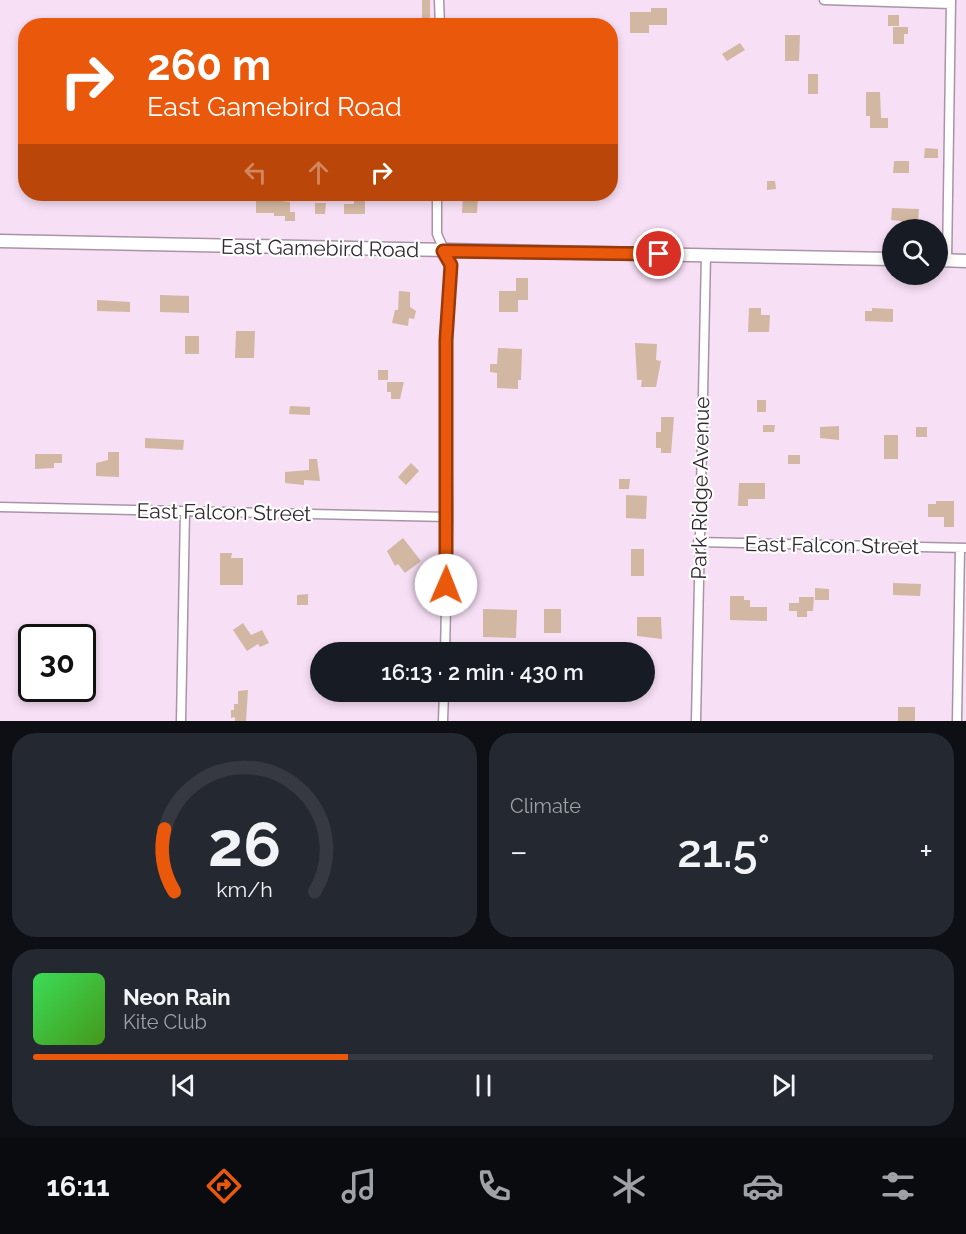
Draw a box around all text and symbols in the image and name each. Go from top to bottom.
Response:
text: 260 m [147,41,271,90]
icon: right [48,42,126,120]
text: East Gamebird Road [147,91,402,122]
icon: left [239,156,272,189]
icon: ahead [302,156,335,189]
icon: right [365,156,398,189]
map controls [882,219,948,285]
button: search [882,219,948,285]
pin [633,228,684,279]
street label: East Gamebird Road [221,234,419,262]
icon: arrive [642,237,675,270]
street label: Park Ridge Avenue [686,396,714,580]
street label: East Falcon Street [136,498,312,526]
street label: East Falcon Street [744,531,920,559]
position arrow [414,553,478,617]
speed limit sign: 30 [18,624,96,702]
text: 16:13 · 2 min · 430 m [381,659,584,685]
text: Climate [510,794,581,818]
text: 26 [208,807,281,881]
text: 21.5° [677,825,770,878]
text: − [510,832,528,871]
text: + [919,832,933,871]
text: km/h [216,877,273,902]
text: Neon Rain [123,984,231,1010]
text: Kite Club [123,1010,207,1034]
icon: previous [167,1069,200,1102]
icon: pause [467,1069,500,1102]
icon: next [767,1069,800,1102]
icon: directions [203,1165,245,1207]
icon: music [338,1165,380,1207]
icon: phone [473,1165,515,1207]
icon: climate [608,1165,650,1207]
icon: car [742,1165,784,1207]
icon: filters [877,1165,919,1207]
text: 16:11 [46,1171,110,1202]

